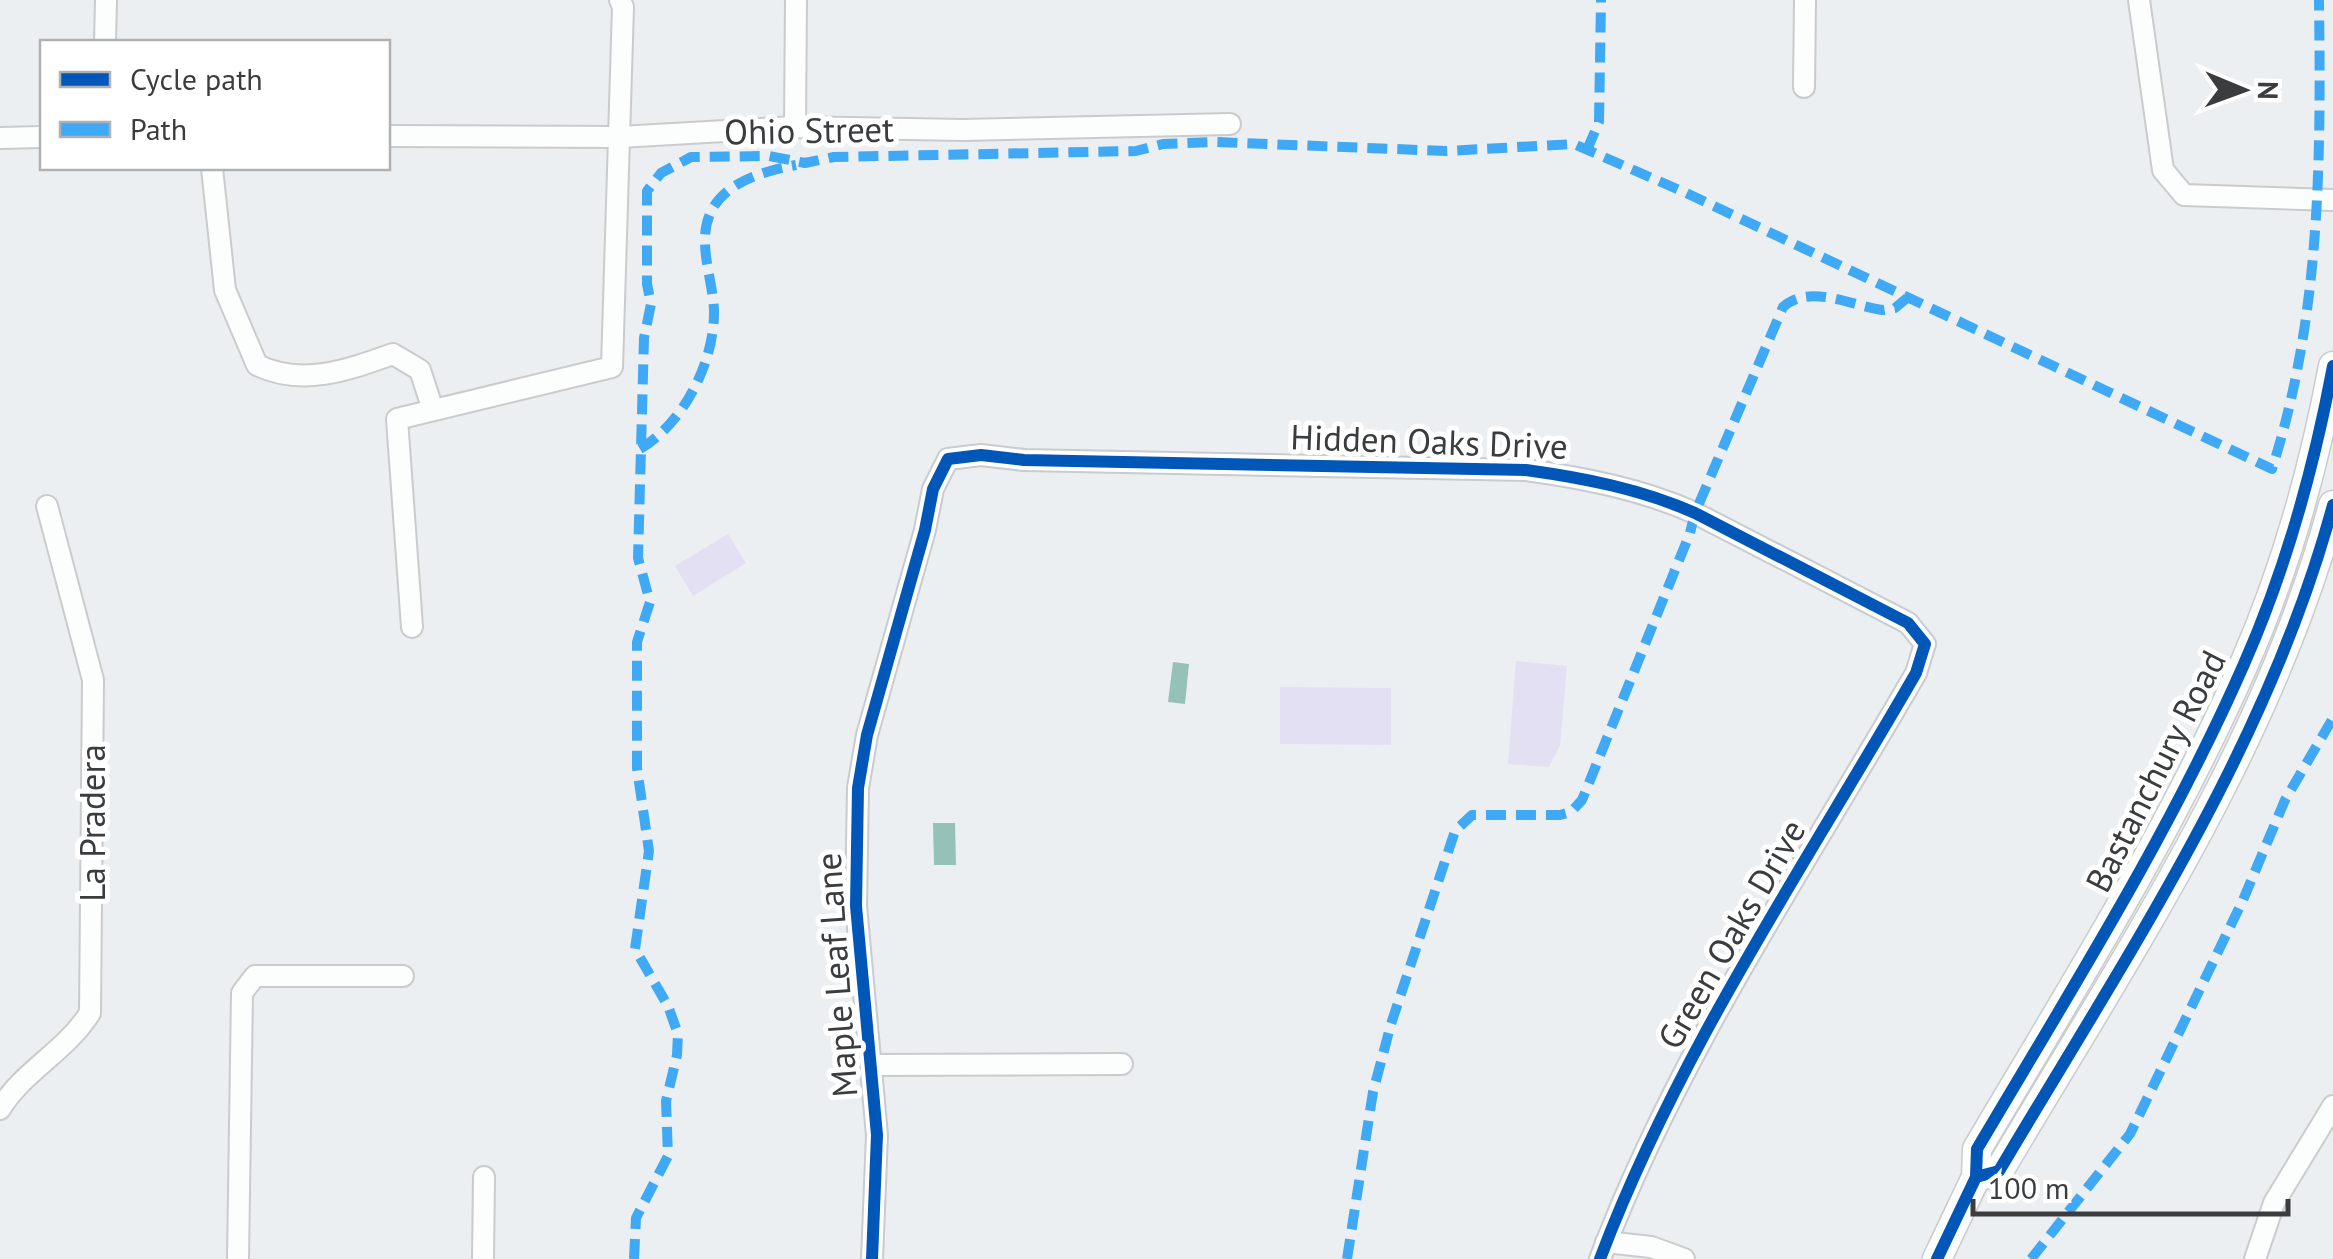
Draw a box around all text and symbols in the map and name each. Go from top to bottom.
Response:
legend [40,40,390,170]
north arrow [2193,40,2293,140]
text: Cycle path [130,59,263,98]
text: N [2250,81,2287,100]
street label: Ohio Street [724,106,894,154]
text: Path [130,109,187,148]
street label: Hidden Oaks Drive [1290,413,1568,469]
street label: Bastanchury Road [2074,642,2236,900]
street label: La Pradera [69,744,115,902]
street label: Green Oaks Drive [1647,811,1815,1057]
street label: Maple Leaf Lane [805,851,867,1099]
scale bar [1973,1154,2288,1216]
text: 100 m [1988,1168,2069,1207]

